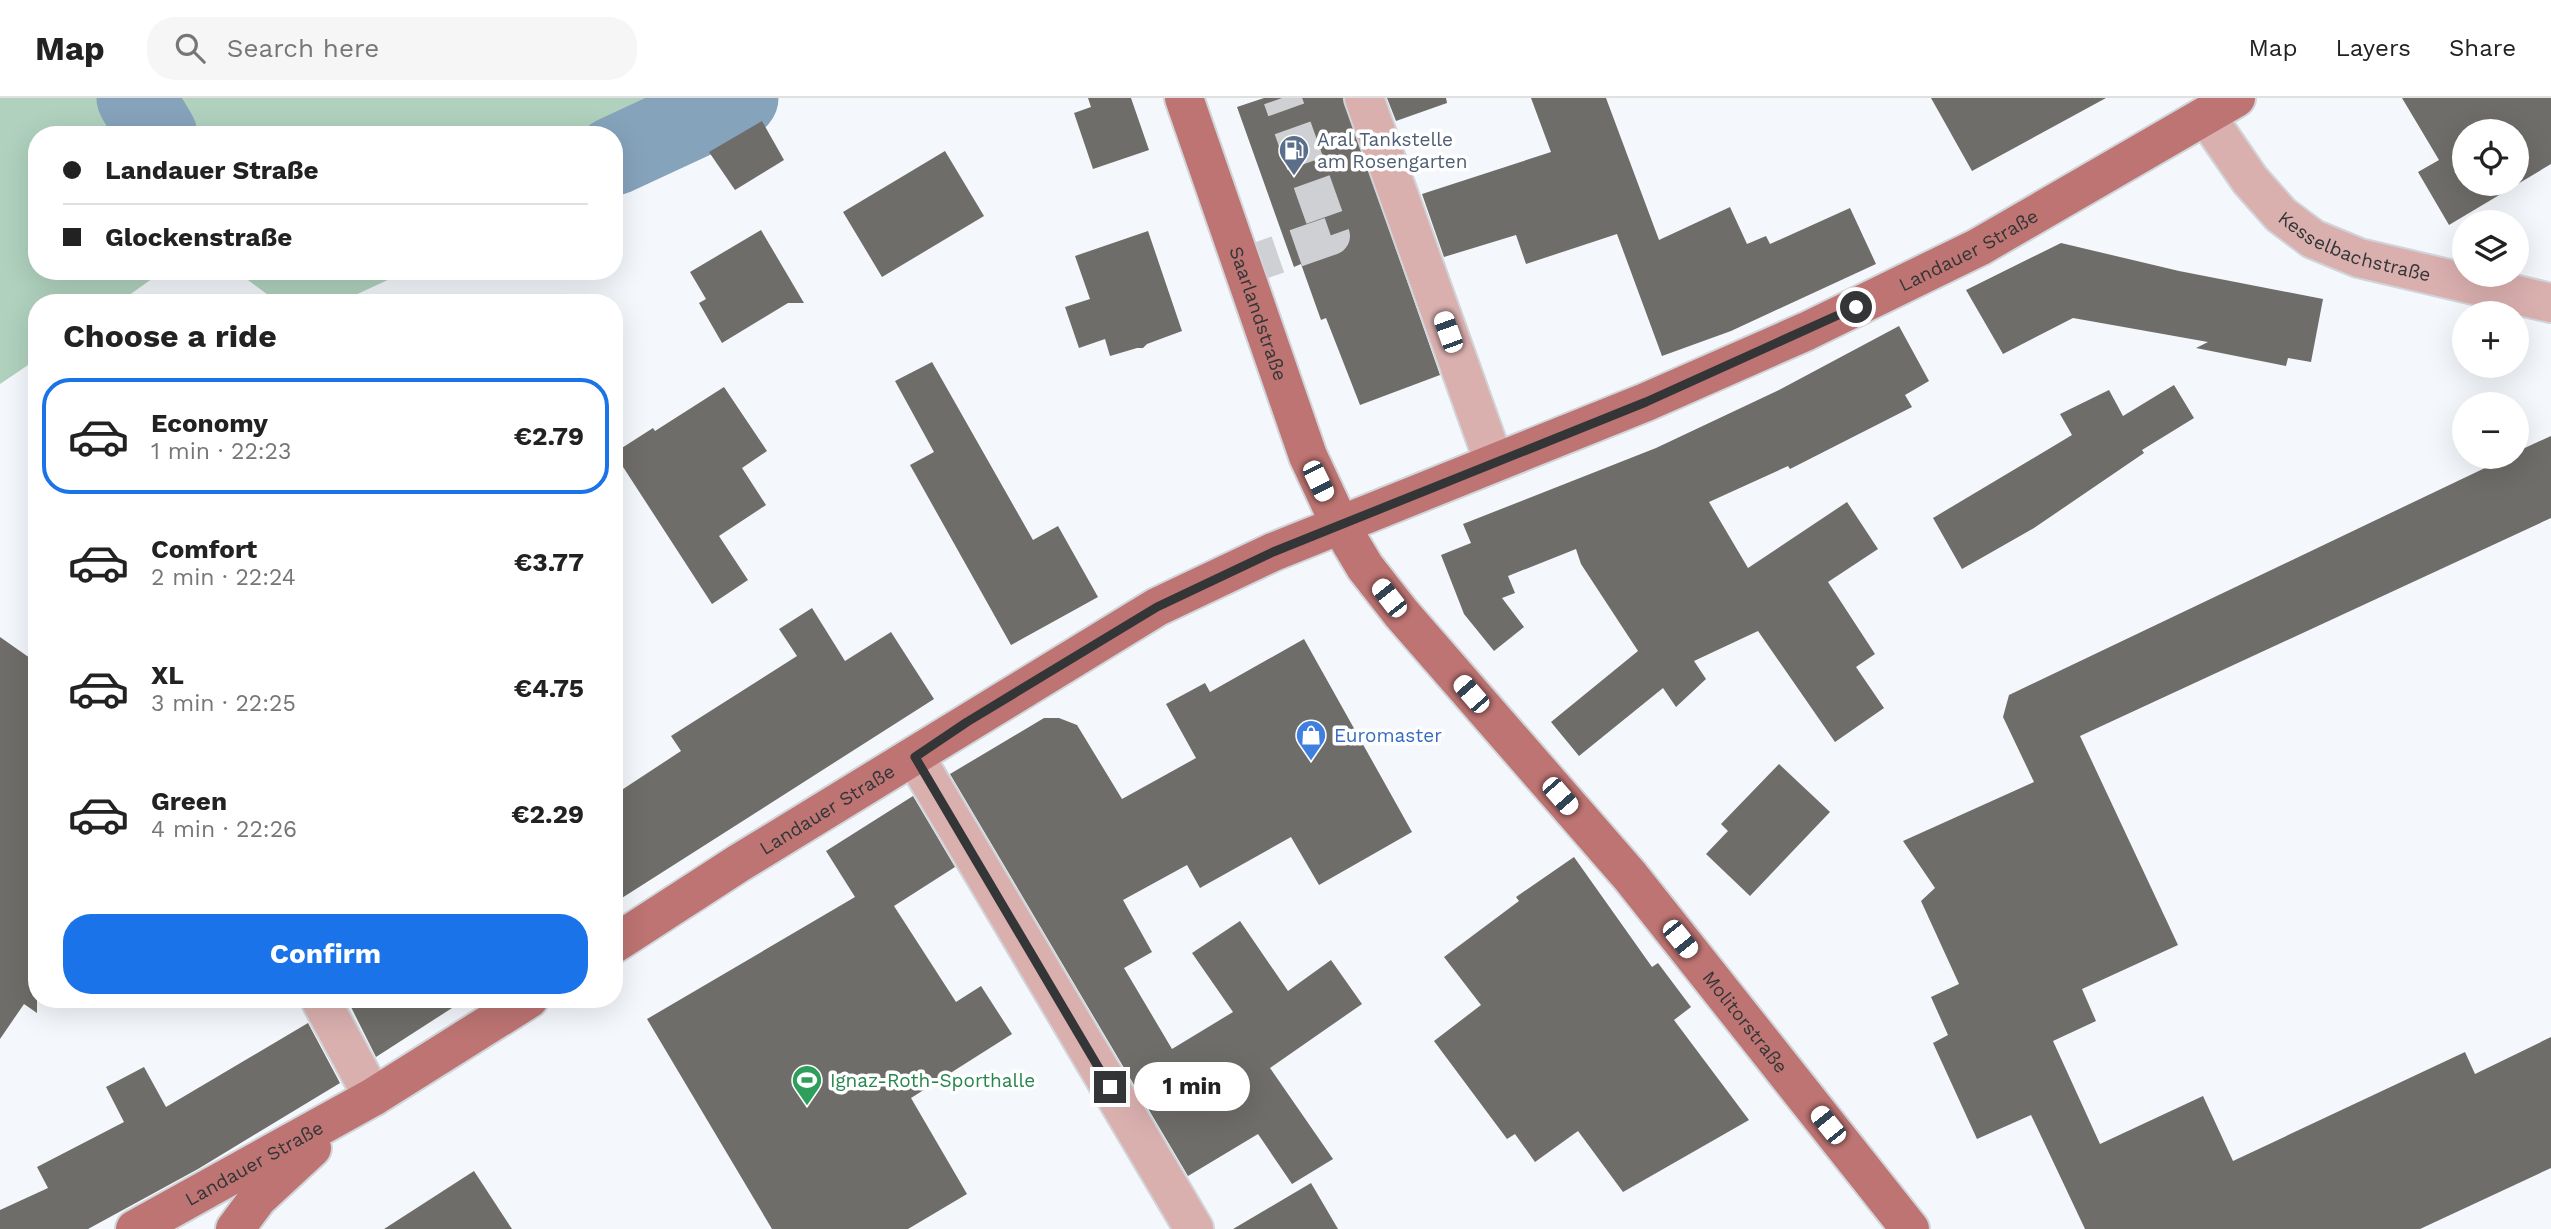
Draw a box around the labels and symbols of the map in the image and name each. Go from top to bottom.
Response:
place label: Aral Tankstelle am Rosengarten [1317,128,1468,173]
fuel station icon: Aral Tankstelle am Rosengarten [1277,133,1311,177]
street label: Landauer Straße [1895,204,2042,296]
street label: Kesselbachstraße [2274,206,2433,286]
street label: Saarlandstraße [1225,243,1292,384]
route start [1840,291,1872,323]
car [1431,309,1466,355]
car [1300,458,1337,504]
car [1368,575,1411,621]
car [1450,671,1493,717]
shop icon: Euromaster [1294,718,1328,762]
place label: Euromaster [1334,724,1442,747]
street label: Landauer Straße [755,759,899,859]
car [1539,773,1582,819]
car [1659,916,1702,962]
street label: Molitorstraße [1698,966,1793,1078]
callout: 1 min [1134,1062,1250,1112]
sports icon: Ignaz-Roth-Sporthalle [790,1063,824,1107]
place label: Ignaz-Roth-Sporthalle [830,1069,1035,1092]
route end [1094,1071,1126,1103]
car [1807,1102,1850,1148]
street label: Landauer Straße [181,1116,327,1210]

